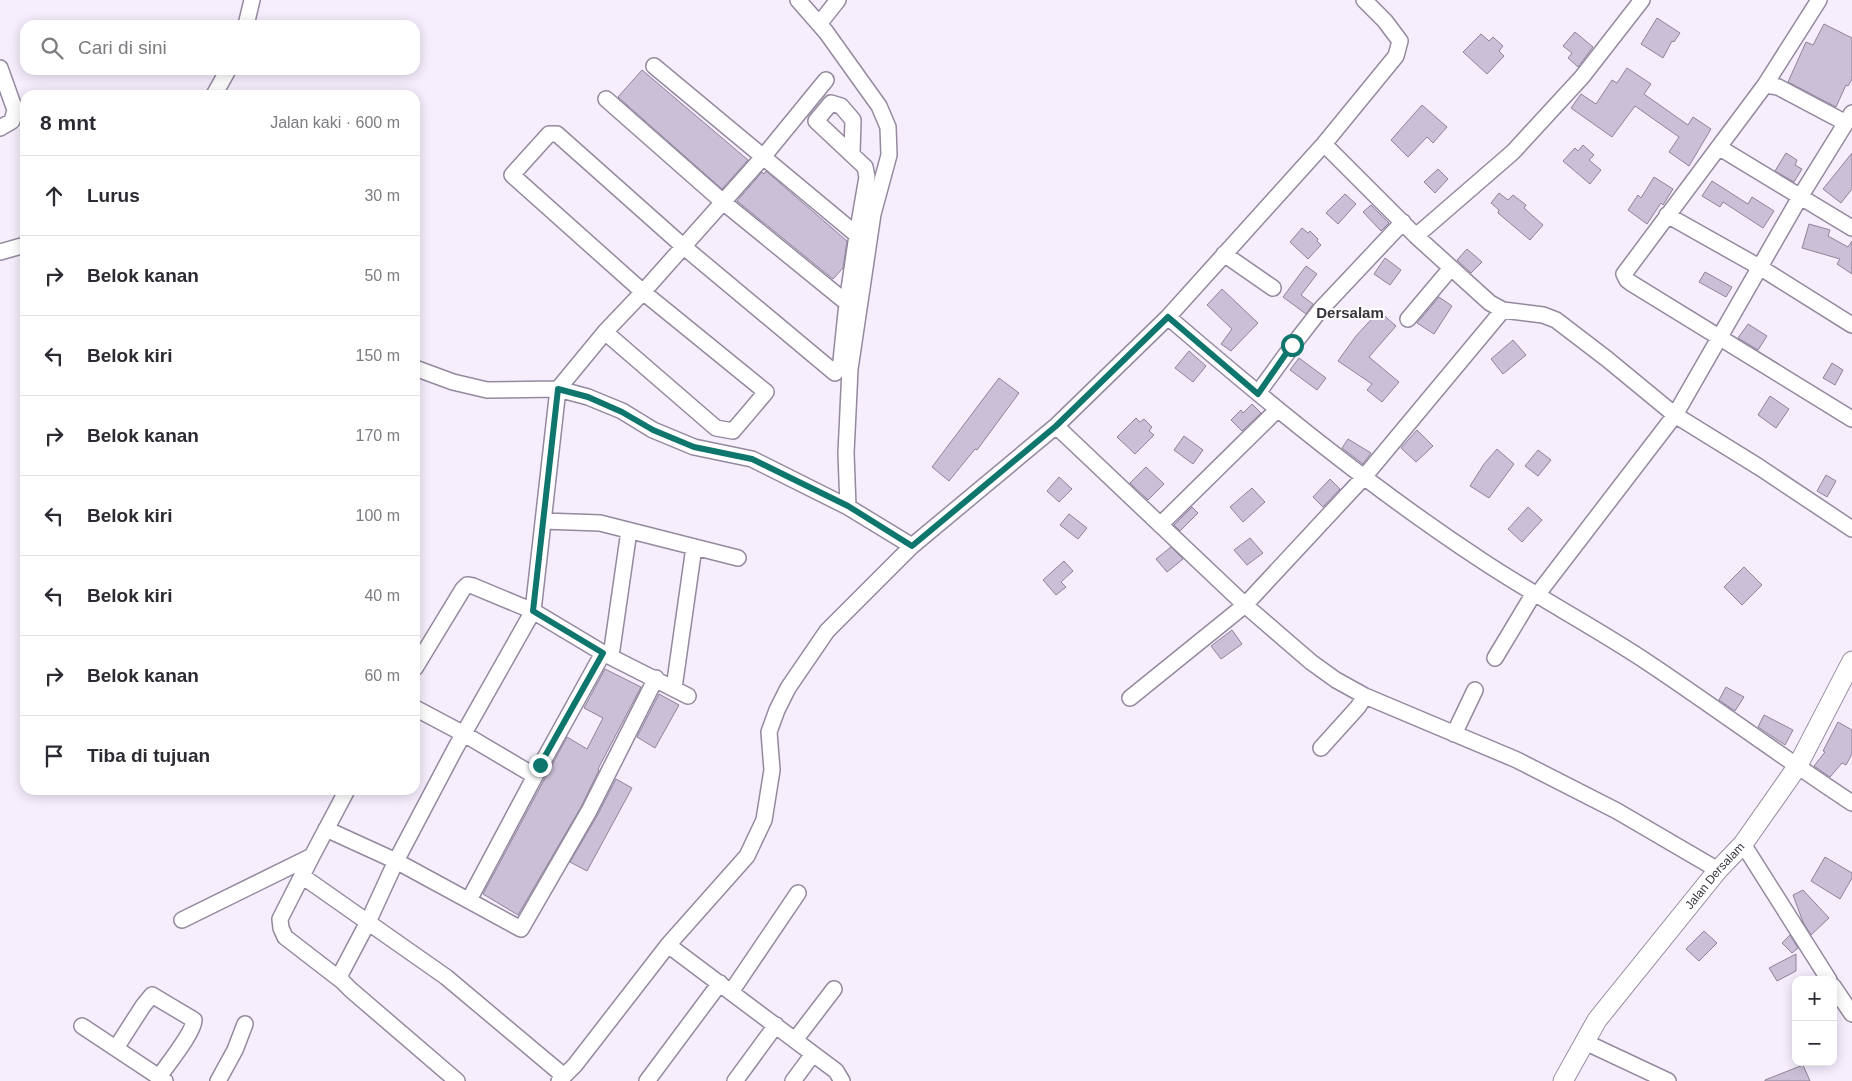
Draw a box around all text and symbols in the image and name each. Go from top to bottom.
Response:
search box [20,20,420,75]
icon: search [38,34,66,62]
text: Cari di sini [78,37,167,58]
text: 8 mnt [40,111,96,134]
text: Jalan kaki · 600 m [270,114,400,131]
icon: ahead [40,182,68,210]
text: Lurus [87,185,140,206]
text: 30 m [364,187,400,204]
icon: right [40,262,68,290]
text: Belok kanan [87,265,199,286]
text: 50 m [364,267,400,284]
district label: Dersalam [1316,304,1384,321]
route start [1281,334,1304,357]
icon: left [40,342,68,370]
text: Belok kiri [87,345,173,366]
text: 150 m [356,347,400,364]
icon: right [40,422,68,450]
text: Belok kanan [87,425,199,446]
text: 170 m [356,427,400,444]
icon: left [40,502,68,530]
text: Belok kiri [87,505,173,526]
text: 100 m [356,507,400,524]
icon: left [40,582,68,610]
text: Belok kiri [87,585,173,606]
text: 40 m [364,587,400,604]
icon: right [40,662,68,690]
text: Belok kanan [87,665,199,686]
text: 60 m [364,667,400,684]
icon: arrive [40,742,68,770]
text: Tiba di tujuan [87,745,210,766]
route end [529,754,552,777]
street label: Jalan Dersalam [1682,840,1747,912]
map controls [1792,976,1837,1066]
button: + [1792,976,1837,1021]
button: − [1792,1021,1837,1066]

